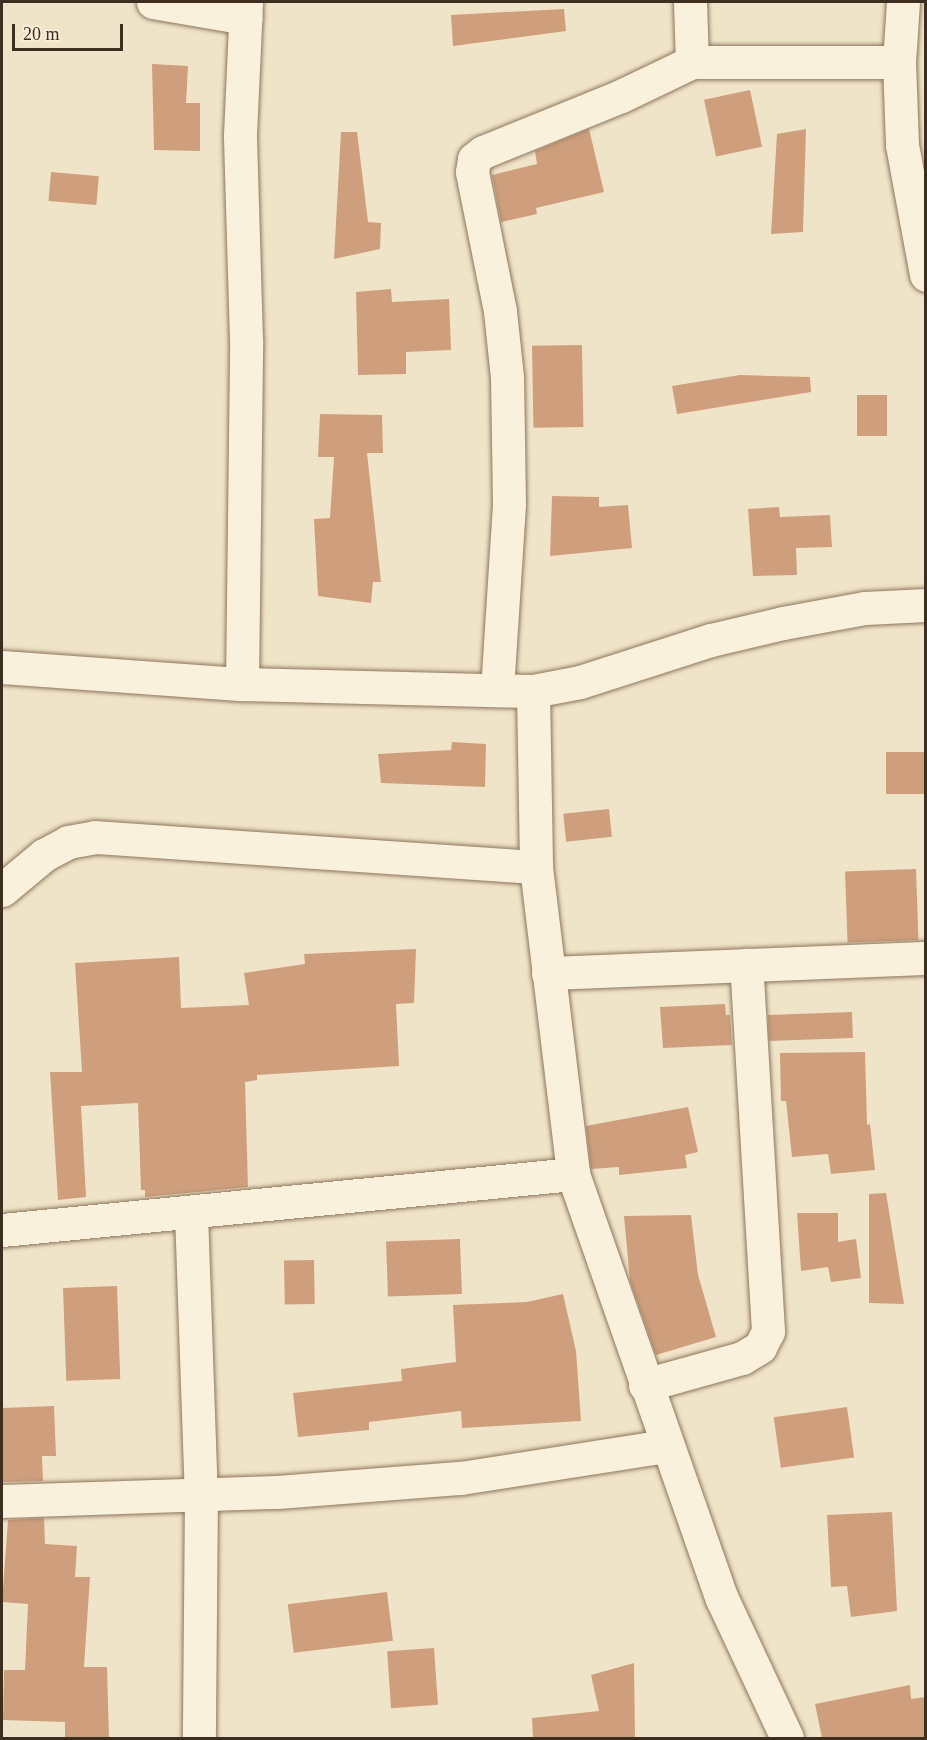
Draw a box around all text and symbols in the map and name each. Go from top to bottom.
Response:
scale bar [15,12,126,50]
text: 20 m [23,24,60,44]

